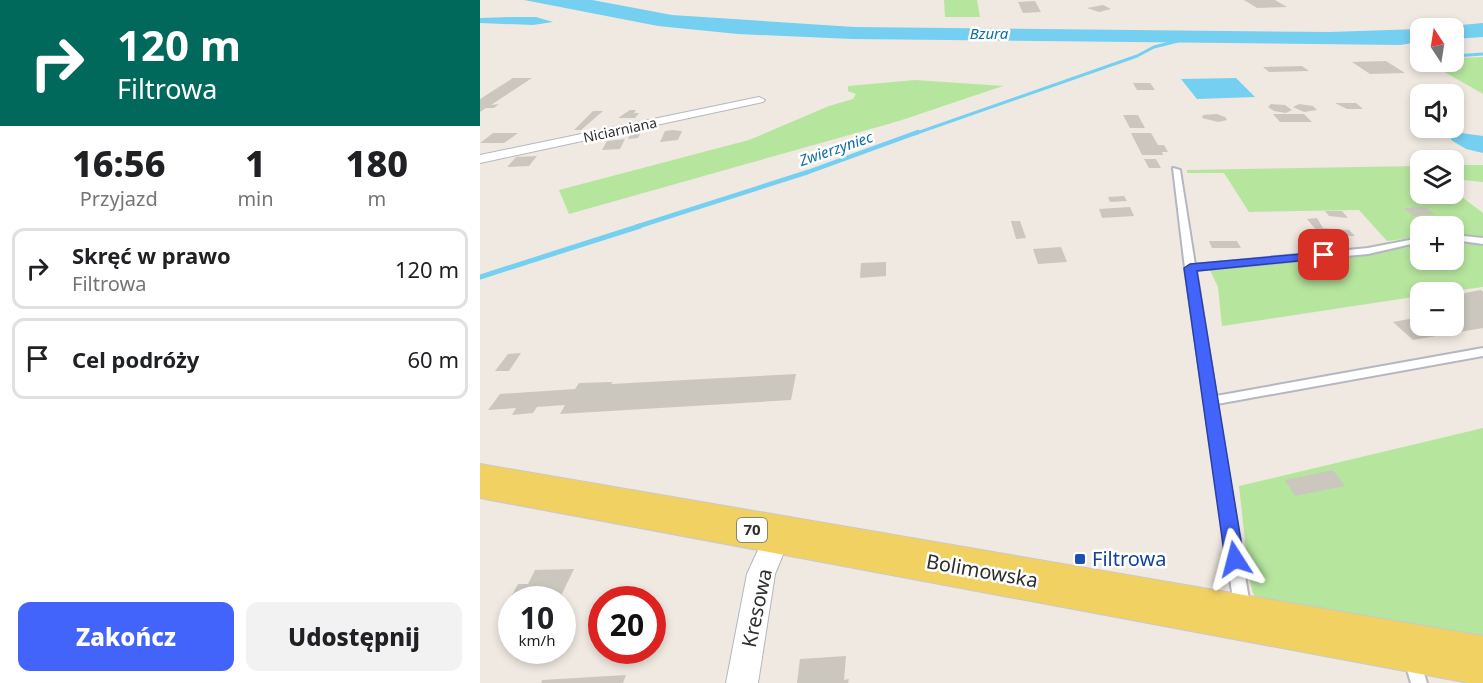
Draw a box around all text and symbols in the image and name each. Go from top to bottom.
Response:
text: 120 m [117,16,241,73]
north arrow [1410,18,1464,72]
map controls [1410,18,1464,336]
water label: Bzura [970,23,1009,43]
icon: right [18,24,96,102]
text: Filtrowa [117,70,217,107]
button: sound [1410,84,1464,138]
street label: Niciarniana [581,112,658,147]
water label: Zwierzyniec [795,126,875,170]
text: 16:56 [72,139,165,188]
text: 1 [245,139,266,188]
text: 180 [346,139,408,188]
button: layers [1410,150,1464,204]
text: Przyjazd [80,185,158,212]
text: min [237,185,274,212]
text: m [367,185,386,212]
button: + [1410,216,1464,270]
pin [1298,229,1349,280]
icon: arrive [1307,238,1340,271]
text: Skręć w prawo [72,240,231,270]
icon: right [21,252,54,285]
text: 120 m [395,254,459,284]
text: Filtrowa [72,270,146,297]
button: − [1410,282,1464,336]
icon: arrive [21,342,54,375]
text: Cel podróży [72,344,199,374]
text: 60 m [408,344,459,374]
road number: 70 [737,518,767,542]
position arrow [1203,527,1267,591]
place label: Filtrowa [1092,545,1166,572]
street label: Bolimowska [924,547,1040,594]
marker: Filtrowa [1073,552,1087,566]
street label: Kresowa [735,566,778,650]
speed limit sign: 20 [588,586,666,664]
text: 10 [520,597,554,638]
button: Zakończ [18,602,234,671]
button: Udostępnij [246,602,462,671]
text: km/h [519,630,555,650]

